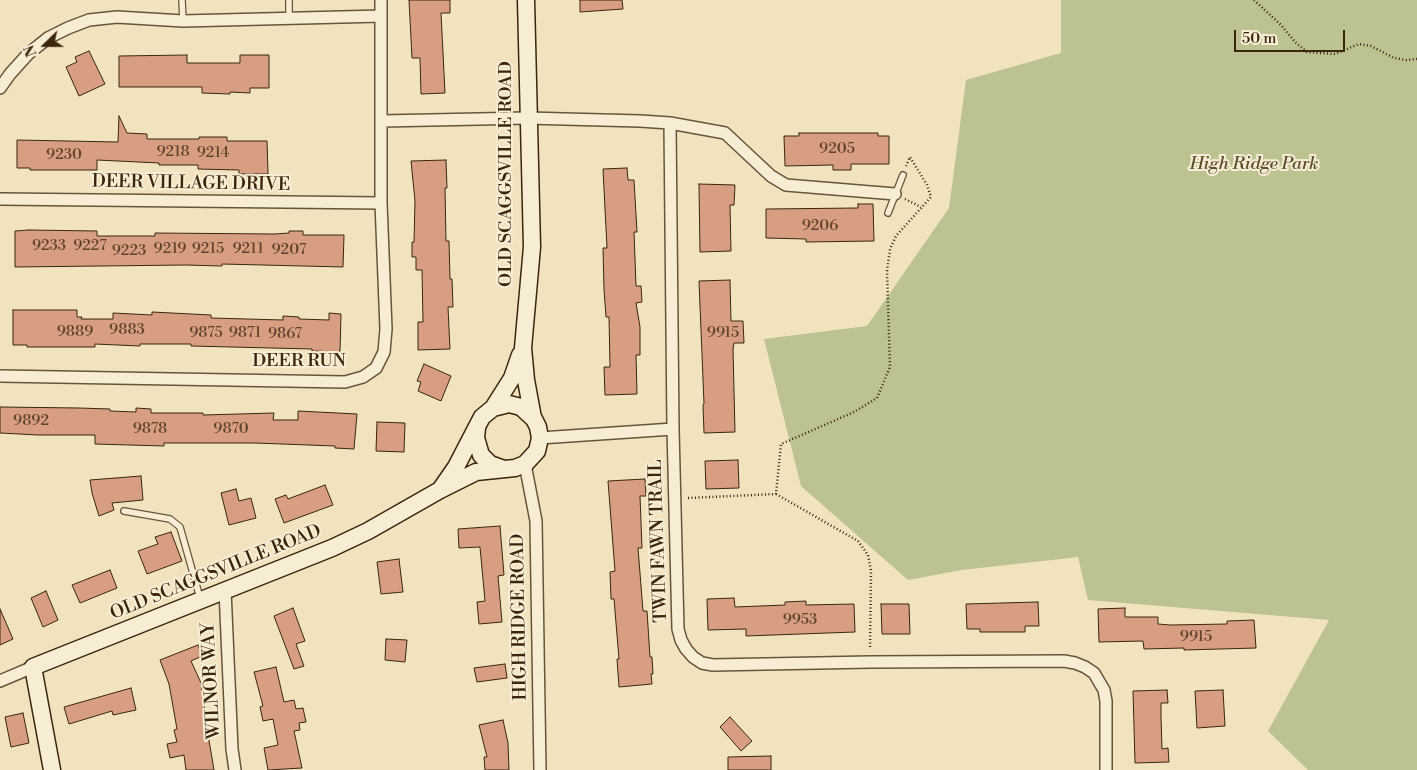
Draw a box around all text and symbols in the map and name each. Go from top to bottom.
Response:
north arrow [20,20,70,70]
scale bar [1237,20,1348,52]
text: 50 m [1242,29,1276,48]
text: N [21,42,42,59]
street label: OLD SCAGGSVILLE ROAD [496,61,518,287]
house number: 9205 [819,140,855,158]
house number: 9218 [156,143,190,161]
house number: 9214 [197,144,229,162]
house number: 9230 [46,146,82,164]
park label: High Ridge Park [1190,154,1318,176]
street label: DEER VILLAGE DRIVE [92,171,290,197]
house number: 9206 [802,217,838,235]
house number: 9233 [32,237,66,255]
house number: 9227 [73,237,107,255]
house number: 9219 [154,240,186,258]
house number: 9215 [192,240,224,258]
house number: 9211 [232,240,264,258]
house number: 9207 [272,241,306,259]
house number: 9223 [112,242,146,260]
house number: 9883 [109,321,145,339]
house number: 9889 [57,323,93,341]
house number: 9875 [189,324,223,342]
house number: 9871 [229,324,261,342]
house number: 9915 [707,324,739,342]
house number: 9867 [268,325,302,343]
street label: DEER RUN [252,351,346,373]
house number: 9892 [13,412,49,430]
house number: 9878 [133,420,167,438]
house number: 9870 [213,420,249,438]
street label: TWIN FAWN TRAIL [645,459,673,623]
street label: OLD SCAGGSVILLE ROAD [107,521,325,625]
street label: HIGH RIDGE ROAD [508,533,532,701]
house number: 9953 [783,611,817,629]
street label: WILNOR WAY [198,622,226,740]
house number: 9915 [1180,628,1212,646]

